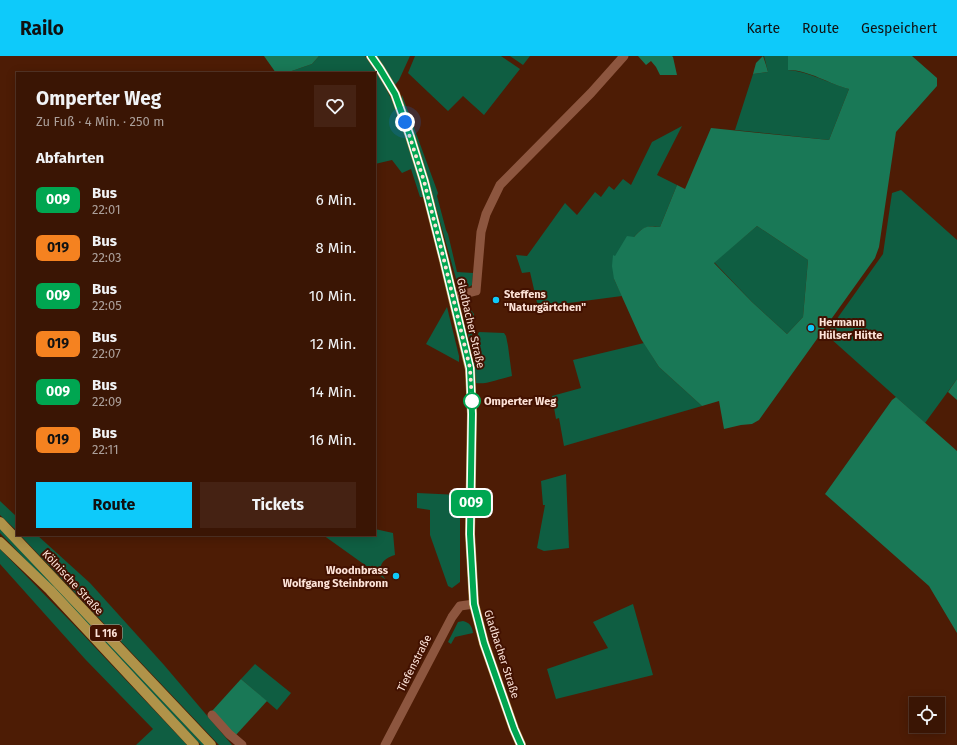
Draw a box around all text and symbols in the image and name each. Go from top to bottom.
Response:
text: Railo [20,17,64,40]
text: Karte [746,20,780,37]
text: Route [802,20,839,37]
text: Gespeichert [861,20,937,37]
button: heart [314,85,356,127]
text: Omperter Weg [36,87,161,110]
your location [395,112,415,132]
text: Zu Fuß · 4 Min. · 250 m [36,114,164,129]
text: Abfahrten [36,149,104,167]
text: Bus [92,184,117,202]
text: 009 [46,191,70,208]
text: 6 Min. [316,191,356,209]
text: 22:01 [92,202,121,217]
text: Bus [92,232,117,250]
text: 019 [47,239,69,256]
text: 8 Min. [315,239,356,257]
text: 22:03 [92,250,122,265]
street label: Gladbacher Straße [454,277,487,370]
text: Bus [92,280,117,298]
text: 009 [46,287,70,304]
text: 10 Min. [309,287,356,305]
place label: Steffens "Naturgärtchen" [504,288,586,314]
marker: Steffens "Naturgärtchen" [491,295,501,305]
text: 22:05 [92,298,122,313]
place label: Hermann Hülser Hütte [819,316,882,342]
marker: Hermann Hülser Hütte [806,323,816,333]
text: Bus [92,328,117,346]
text: 019 [47,335,69,352]
text: 12 Min. [310,335,356,353]
text: 22:07 [92,346,121,361]
text: Bus [92,376,117,394]
text: 009 [46,383,70,400]
text: 14 Min. [309,383,356,401]
marker: Omperter Weg [463,392,481,410]
text: 22:09 [92,394,122,409]
place label: Omperter Weg [484,395,557,408]
text: Bus [92,424,117,442]
text: 019 [47,431,69,448]
text: 16 Min. [309,431,356,449]
text: 22:11 [92,442,119,457]
button: Route [36,482,192,528]
button: Tickets [200,482,356,528]
line badge: 009 [448,490,494,516]
text: 009 [459,494,483,511]
street label: Kölnische Straße [39,547,106,617]
place label: Woodnbrass Wolfgang Steinbronn [283,564,389,590]
marker: Woodnbrass Wolfgang Steinbronn [391,571,401,581]
street label: Gladbacher Straße [481,608,522,700]
road number: L 116 [90,625,122,641]
street label: Tiefenstraße [395,633,434,694]
map controls [909,697,945,733]
button: locate [909,697,945,733]

